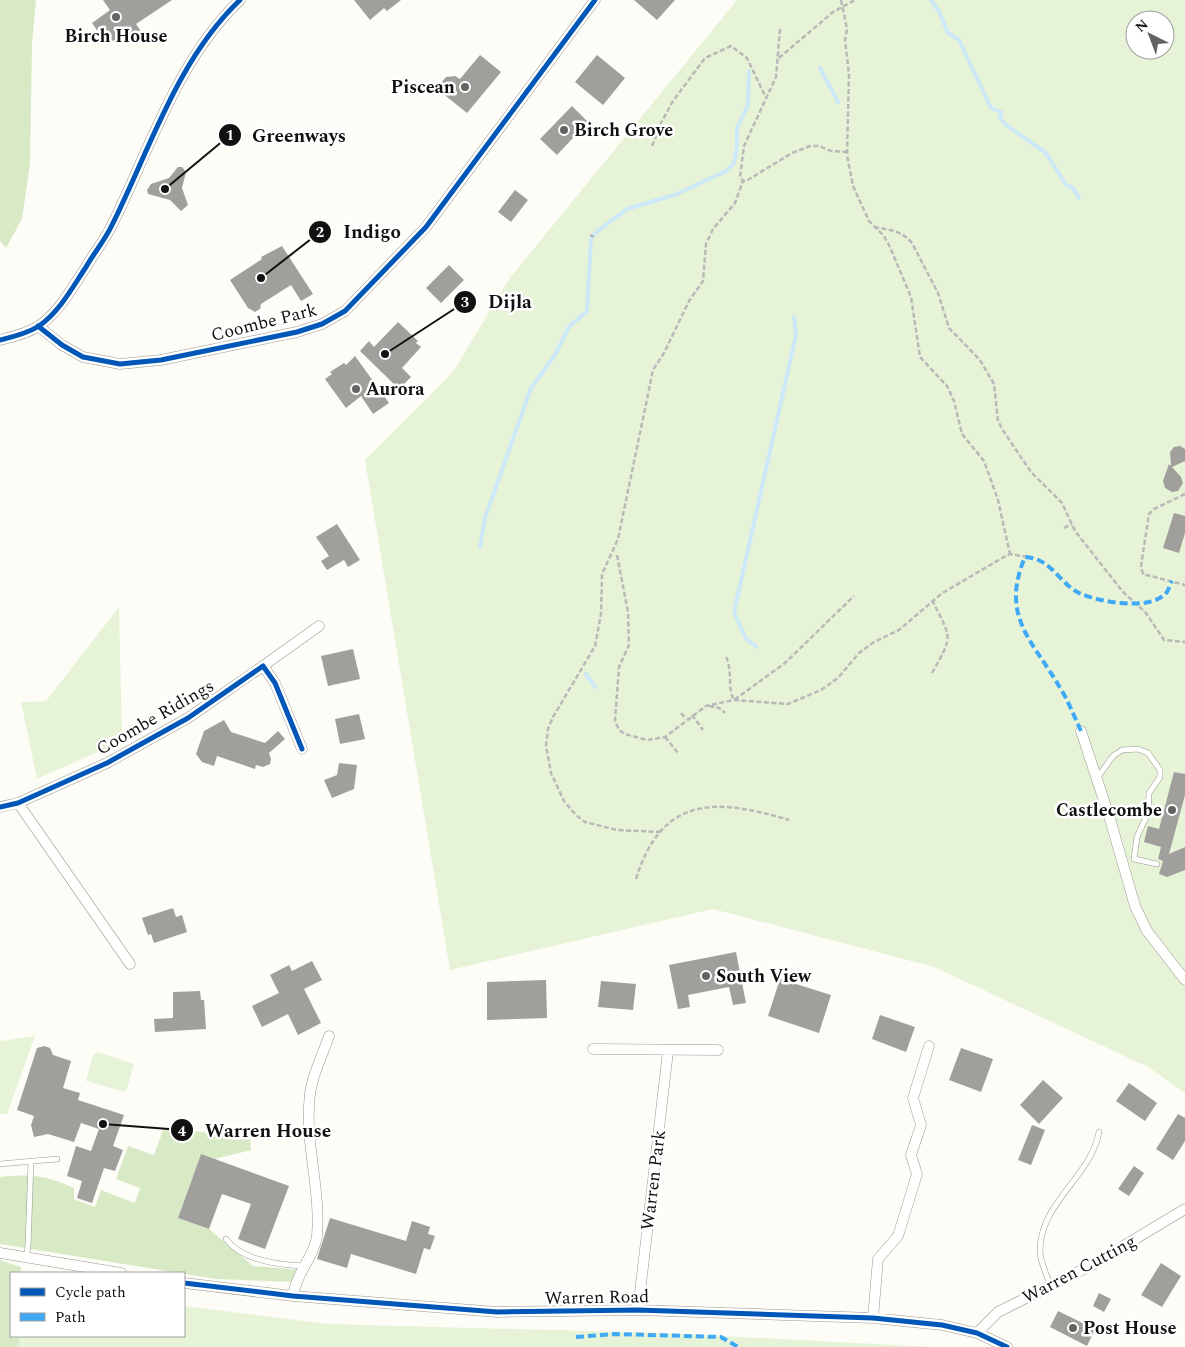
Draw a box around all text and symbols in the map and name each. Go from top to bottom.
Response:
north arrow [1125,10,1175,60]
marker: Birch House [110,11,122,23]
text: N [1130,14,1153,37]
place label: Birch House [65,23,168,50]
place label: Piscean [391,74,455,101]
marker: Piscean [459,81,471,93]
place label: Birch Grove [574,117,673,144]
callout: Greenways [217,118,356,152]
text: Greenways [252,122,346,151]
text: 1 [226,124,234,147]
marker: Birch Grove [558,124,570,136]
callout: Indigo [308,215,411,249]
text: Indigo [343,218,401,247]
text: 2 [316,221,324,244]
callout: Dijla [453,285,541,319]
text: Dijla [488,288,532,317]
text: 3 [461,291,469,314]
street label: Coombe Park [208,296,320,349]
place label: Aurora [366,376,425,403]
marker: Aurora [350,383,362,395]
street label: Coombe Ridings [91,673,219,762]
place label: Castlecombe [1056,797,1162,824]
marker: Castlecombe [1166,804,1178,816]
place label: South View [716,963,812,990]
marker: South View [700,970,712,982]
callout: Warren House [169,1113,341,1147]
text: Warren House [205,1117,331,1146]
text: 4 [178,1120,187,1143]
street label: Warren Park [634,1128,673,1232]
street label: Warren Cutting [1017,1228,1141,1311]
legend [10,1272,185,1337]
text: Cycle path [55,1281,126,1304]
street label: Warren Road [544,1283,650,1312]
text: Path [55,1306,86,1329]
place label: Post House [1083,1315,1177,1342]
marker: Post House [1067,1322,1079,1334]

